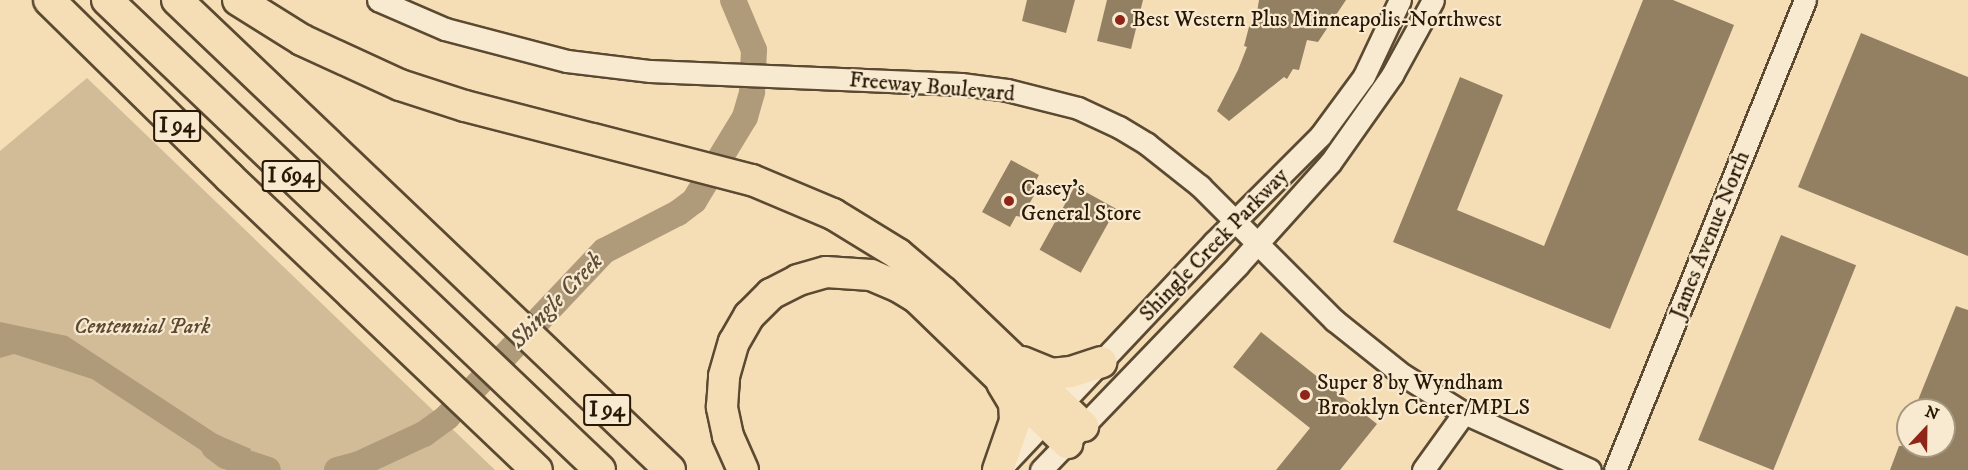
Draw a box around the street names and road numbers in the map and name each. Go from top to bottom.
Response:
street label: Freeway Boulevard [848,67,1016,107]
road number: I 94 [153,108,201,144]
street label: James Avenue North [1664,147,1756,323]
road number: I 694 [261,158,321,194]
street label: Shingle Creek Parkway [1134,163,1294,327]
road number: I 94 [583,392,631,428]

